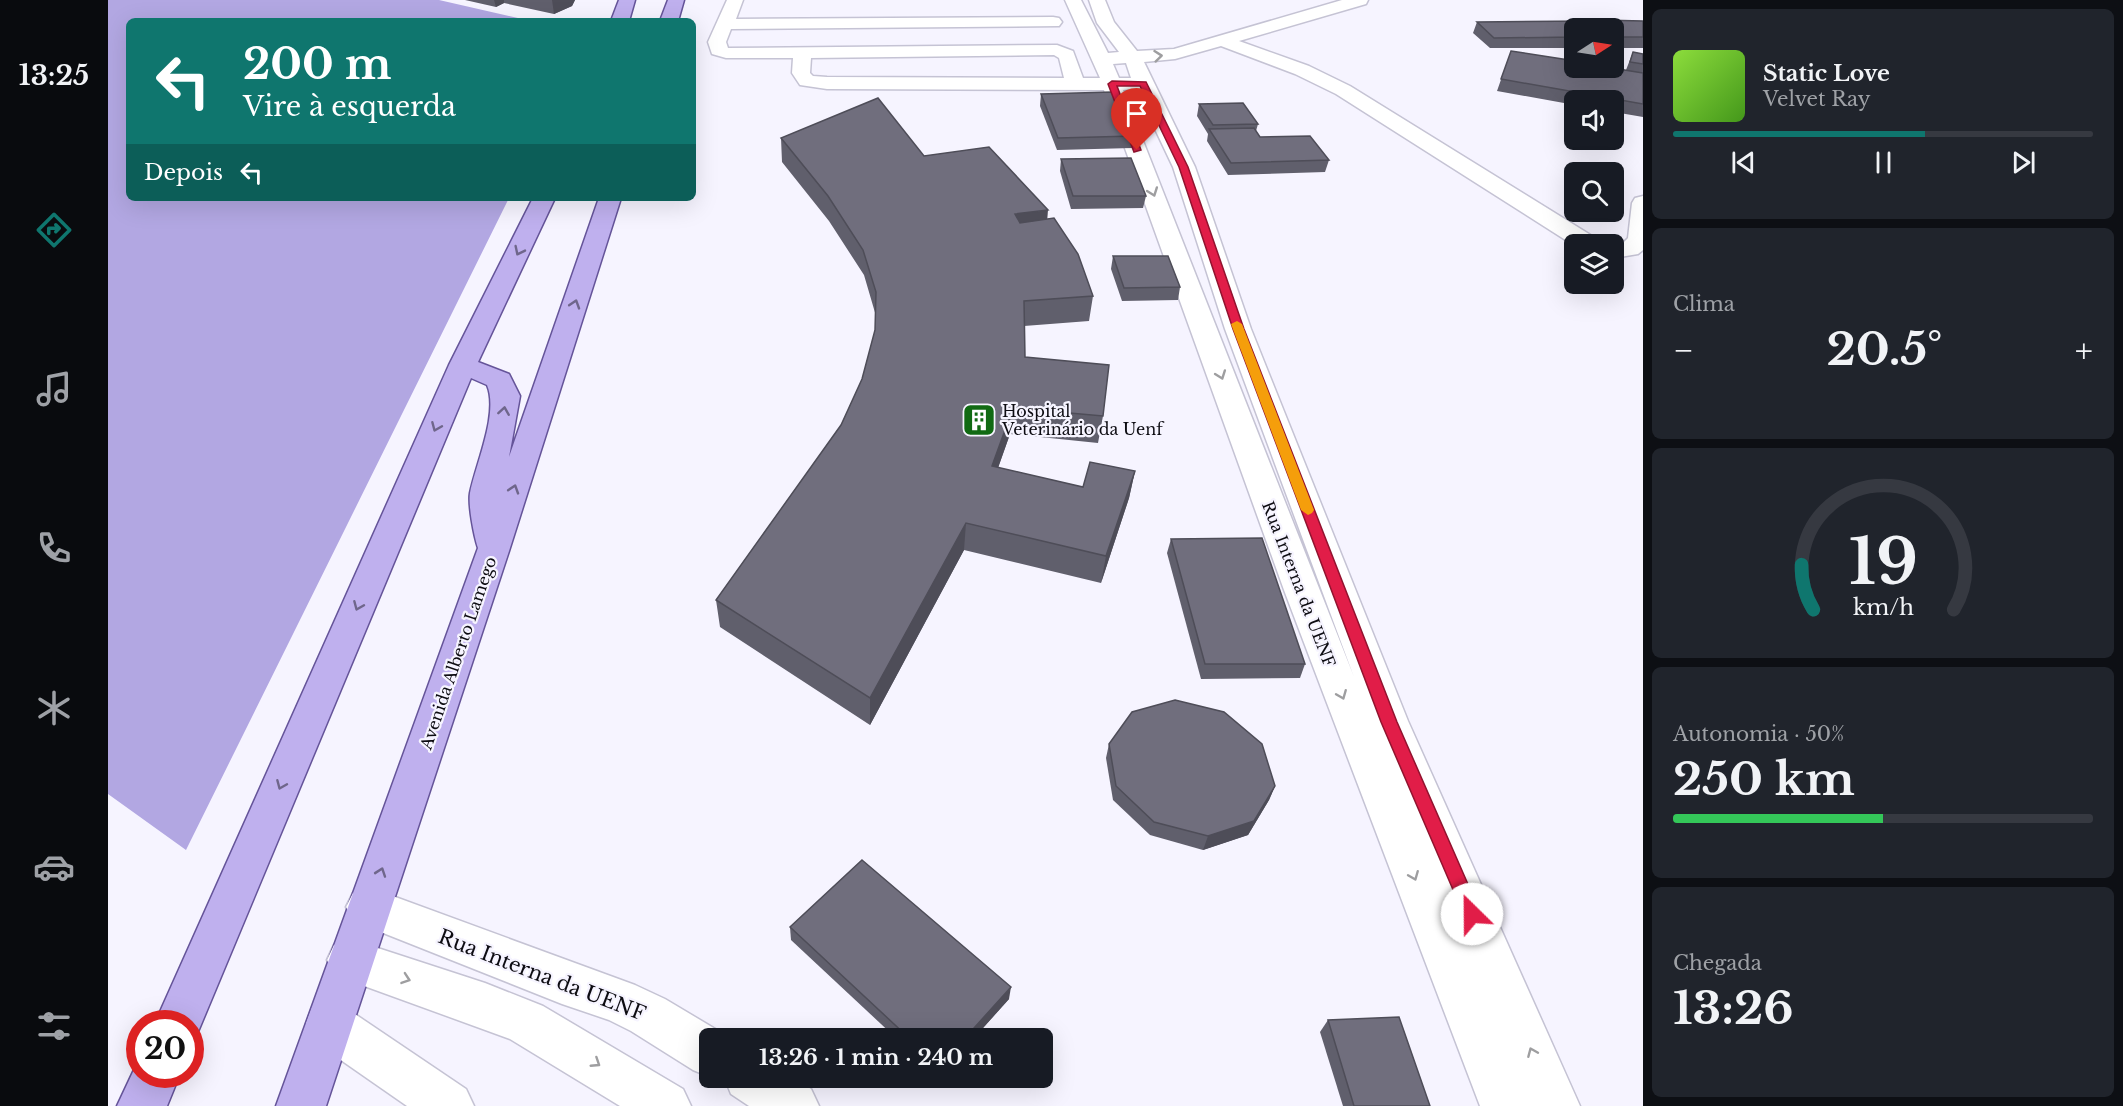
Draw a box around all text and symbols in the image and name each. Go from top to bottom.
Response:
north arrow [1564,18,1624,78]
map controls [1564,18,1624,294]
text: 200 m [243,38,391,90]
icon: left [144,42,222,120]
one-way arrow [1153,50,1163,62]
text: 13:25 [19,59,89,92]
text: Static Love [1763,60,1890,87]
text: Velvet Ray [1763,87,1871,111]
pin [1111,88,1162,150]
text: Vire à esquerda [243,90,456,123]
button: sound [1564,90,1624,150]
icon: arrive [1120,97,1153,130]
icon: previous [1727,146,1760,179]
icon: pause [1867,146,1900,179]
icon: next [2007,146,2040,179]
icon: left [235,156,268,189]
text: Depois [144,159,223,186]
button: search [1564,162,1624,222]
one-way arrow [1145,187,1158,197]
icon: directions [33,209,75,251]
button: layers [1564,234,1624,294]
one-way arrow [514,244,526,255]
text: Clima [1673,292,1735,316]
one-way arrow [568,299,580,310]
text: 20.5° [1826,321,1942,377]
text: − [1673,330,1694,371]
text: + [2075,330,2093,371]
icon: music [33,368,75,410]
one-way arrow [1213,369,1226,380]
place label: Hospital Veterinário da Uenf [1001,401,1165,439]
building icon: Hospital Veterinário da Uenf [961,402,997,438]
one-way arrow [497,406,509,416]
one-way arrow [431,421,443,432]
one-way arrow [506,484,519,495]
street label: Rua Interna da UENF [1258,498,1340,670]
text: 19 [1848,523,1918,601]
icon: phone [33,527,75,569]
street label: Avenida Alberto Lamego [415,554,500,753]
text: km/h [1853,594,1914,621]
one-way arrow [354,600,366,611]
icon: climate [33,687,75,729]
one-way arrow [1335,689,1347,700]
text: Autonomia · 50% [1673,722,1844,746]
text: 250 km [1673,751,1855,807]
one-way arrow [276,779,288,790]
icon: car [33,846,75,888]
one-way arrow [373,867,386,878]
one-way arrow [1407,870,1419,881]
position arrow [1440,882,1504,946]
street label: Rua Interna da UENF [435,924,649,1026]
text: Chegada [1673,951,1762,975]
one-way arrow [400,971,411,984]
text: 13:26 [1673,980,1794,1036]
icon: filters [33,1005,75,1047]
speed limit sign: 20 [126,1010,204,1088]
text: 13:26 · 1 min · 240 m [759,1044,993,1071]
one-way arrow [1527,1048,1539,1059]
one-way arrow [590,1056,600,1068]

